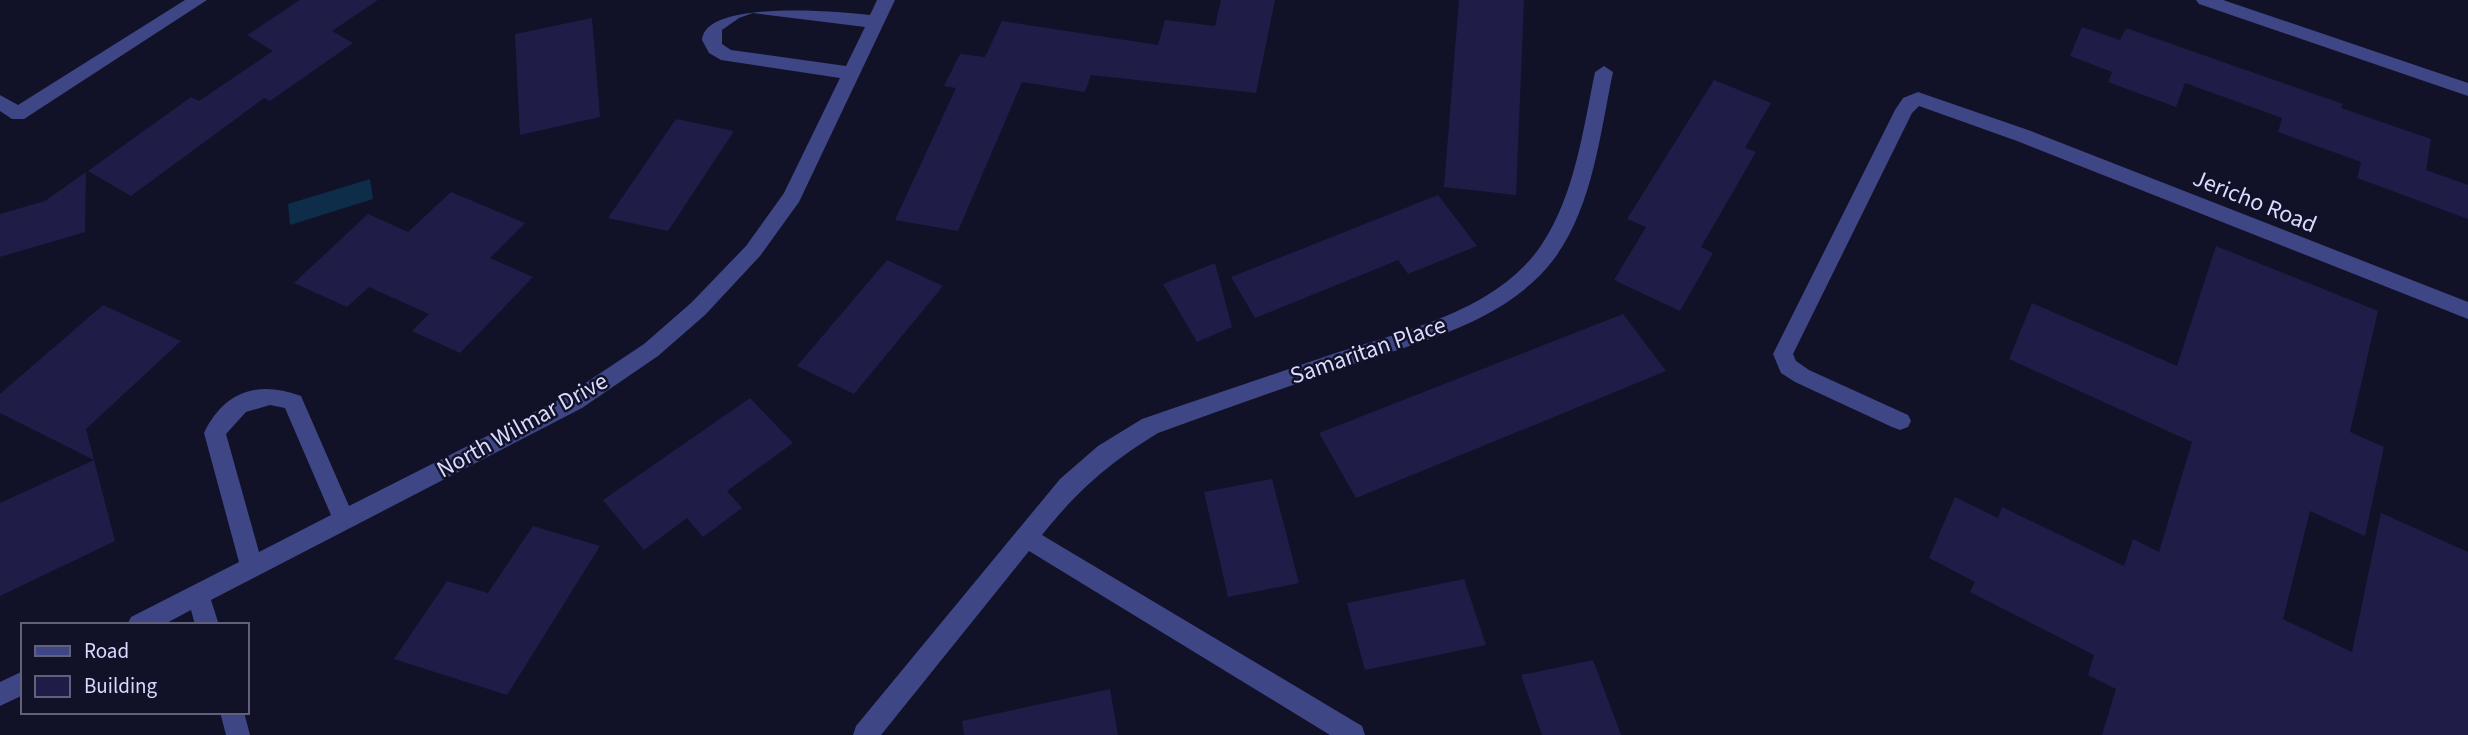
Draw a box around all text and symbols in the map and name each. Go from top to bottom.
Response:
street label: Jericho Road [2188,161,2322,242]
street label: Samaritan Place [1285,307,1451,394]
street label: North Wilmar Drive [430,364,614,487]
legend [21,623,248,714]
text: Road [84,636,129,666]
text: Building [84,671,158,701]

